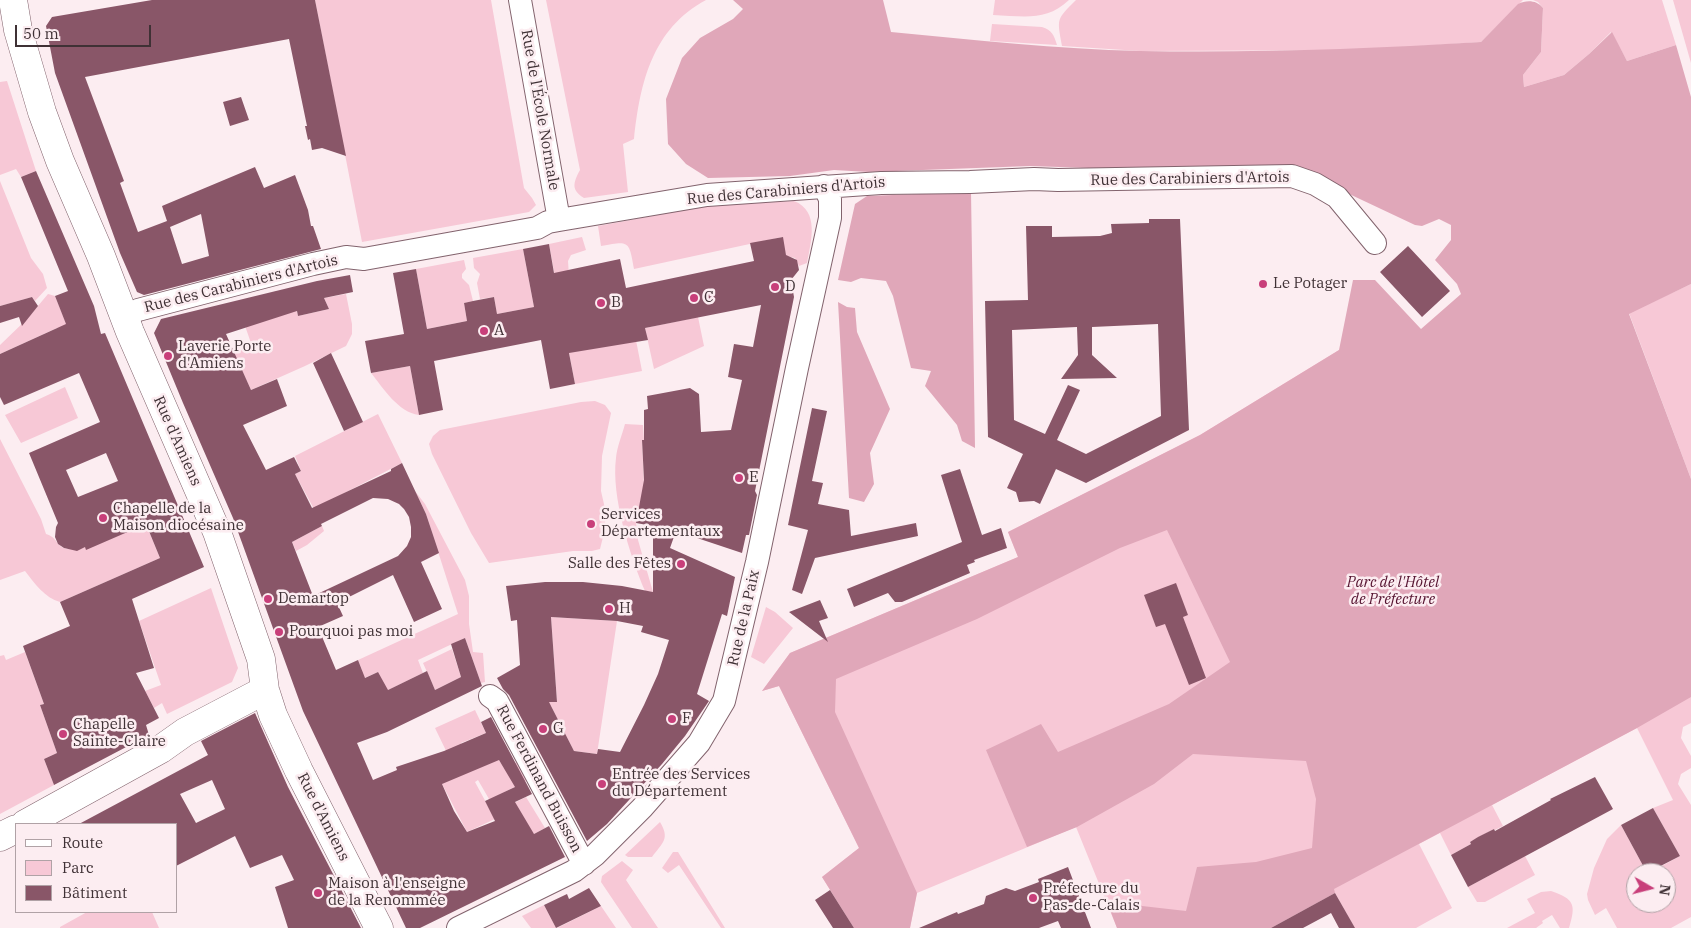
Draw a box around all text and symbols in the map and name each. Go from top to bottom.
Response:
scale bar [18,15,154,47]
text: 50 m [23,24,59,43]
street label: Rue de l'École Normale [517,28,563,192]
street label: Rue des Carabiniers d'Artois [1090,168,1290,190]
street label: Rue des Carabiniers d'Artois [686,173,886,209]
street label: Rue des Carabiniers d'Artois [142,251,340,317]
place label: Le Potager [1273,275,1347,293]
place label: D [785,278,796,296]
marker: Le Potager [1257,278,1269,290]
marker: D [769,281,781,293]
place label: C [704,289,714,307]
marker: C [688,292,700,304]
place label: B [611,294,621,312]
marker: B [595,297,607,309]
place label: A [494,322,504,340]
marker: A [478,325,490,337]
place label: Laverie Porte d'Amiens [178,338,271,373]
marker: Laverie Porte d'Amiens [162,350,174,362]
street label: Rue d'Amiens [149,393,205,489]
place label: E [749,469,759,487]
marker: E [733,472,745,484]
place label: Chapelle de la Maison diocésaine [113,500,244,535]
place label: Services Départementaux [601,506,720,541]
marker: Chapelle de la Maison diocésaine [97,512,109,524]
marker: Services Départementaux [585,518,597,530]
place label: Salle des Fêtes [568,555,671,573]
marker: Salle des Fêtes [675,558,687,570]
street label: Rue de la Paix [724,568,764,668]
park label: Parc de l'Hôtel de Préfecture [1347,574,1439,609]
place label: Demartop [278,590,349,608]
marker: Demartop [262,593,274,605]
place label: H [619,600,631,618]
marker: H [603,603,615,615]
place label: Pourquoi pas moi [289,623,413,641]
marker: Pourquoi pas moi [273,626,285,638]
street label: Rue Ferdinand Buisson [492,702,586,856]
place label: F [682,710,691,728]
marker: F [666,713,678,725]
place label: Chapelle Sainte-Claire [73,716,166,751]
place label: G [553,720,564,738]
marker: G [537,723,549,735]
marker: Chapelle Sainte-Claire [57,728,69,740]
place label: Entrée des Services du Département [612,766,750,801]
street label: Rue d'Amiens [293,770,353,864]
marker: Entrée des Services du Département [596,778,608,790]
legend [15,823,178,913]
text: Route [62,833,103,852]
text: Parc [62,858,94,877]
north arrow [1626,863,1676,913]
place label: Maison à l'enseigne de la Renommée [328,875,466,910]
place label: Préfecture du Pas-de-Calais [1043,880,1140,915]
text: Bâtiment [62,883,127,902]
text: N [1655,883,1675,897]
marker: Maison à l'enseigne de la Renommée [312,887,324,899]
marker: Préfecture du Pas-de-Calais [1027,892,1039,904]

